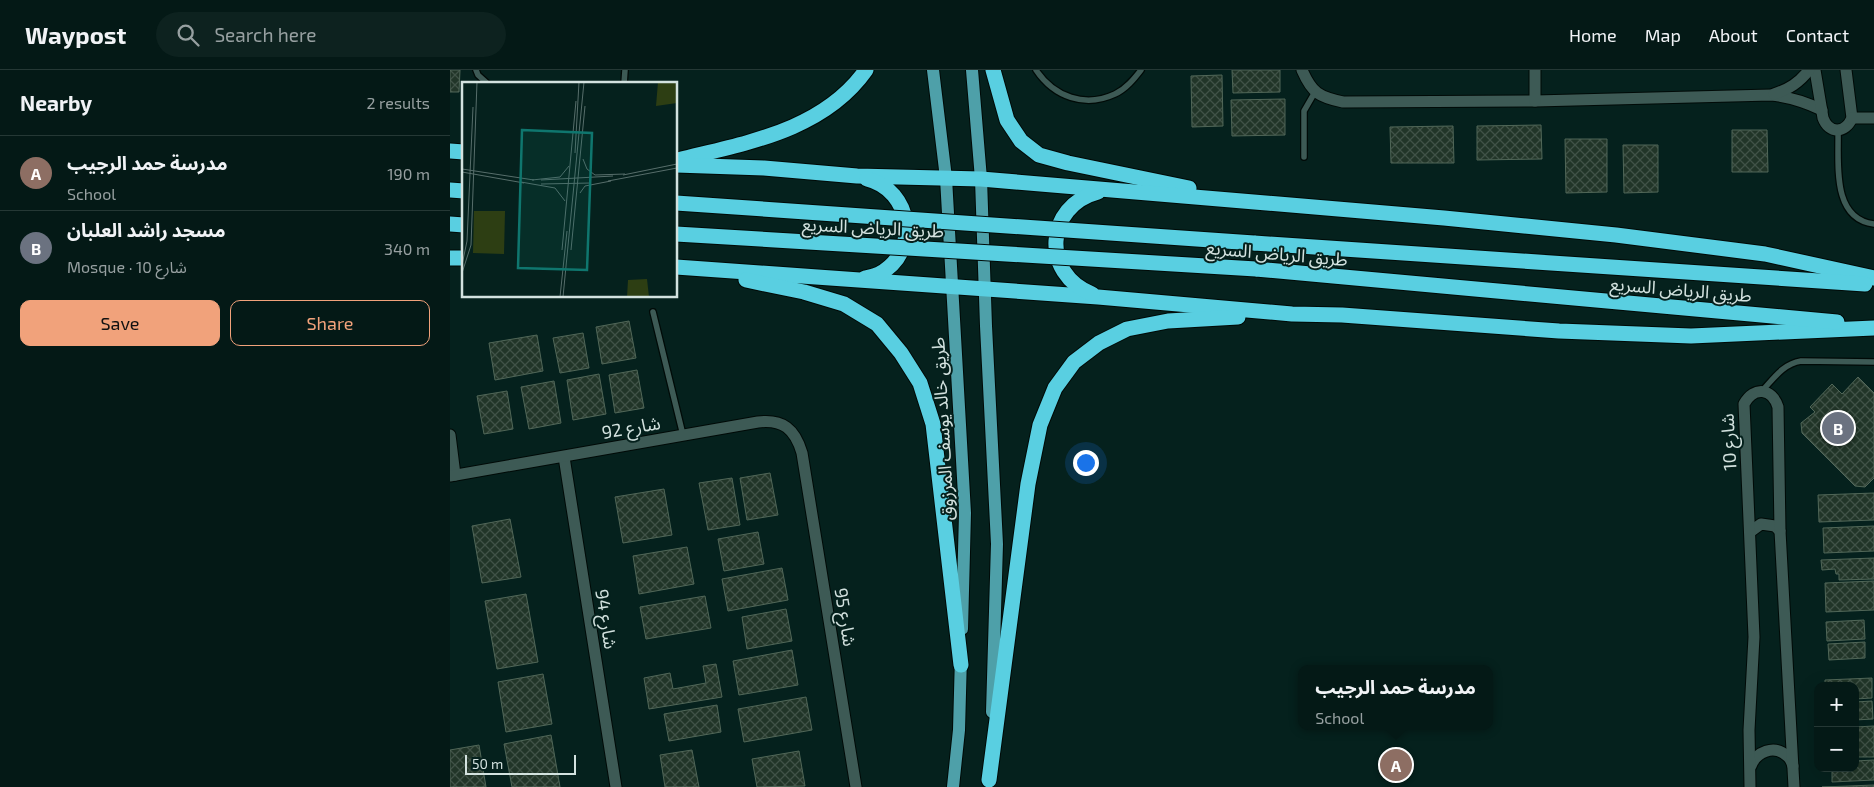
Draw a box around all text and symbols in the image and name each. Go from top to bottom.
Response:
search box [156,12,506,57]
text: Waypost [25,20,126,49]
icon: search [174,21,202,49]
text: Search here [214,23,317,46]
text: Home [1569,24,1617,46]
text: Map [1645,24,1681,46]
text: About [1709,24,1758,46]
text: Contact [1786,24,1849,46]
inset map [462,82,678,298]
text: Nearby [20,90,92,115]
text: 2 results [367,93,430,112]
text: مدرسة حمد الرجيب [67,151,228,174]
text: A [31,164,41,183]
text: 190 m [387,164,430,183]
text: School [67,184,116,203]
street label: طريق الرياض السريع [801,212,945,246]
text: مسجد راشد العلبان [67,218,226,241]
street label: طريق الرياض السريع [1205,236,1349,274]
text: B [31,239,41,258]
text: 340 m [384,239,430,258]
text: Mosque · شارع 10 [67,257,187,276]
street label: طريق الرياض السريع [1609,272,1753,310]
button: Save [20,300,220,346]
button: Share [230,300,430,346]
street label: طريق خالد يوسف المرزوق [926,337,959,521]
pin: B [1822,409,1854,447]
street label: شارع 92 [600,411,663,447]
street label: شارع 10 [1716,413,1744,471]
your location [1073,450,1099,476]
street label: شارع 95 [827,586,861,649]
street label: شارع 94 [587,587,623,651]
popup [1298,665,1493,730]
text: مدرسة حمد الرجيب [1315,675,1476,698]
map controls [1814,682,1859,772]
button: + [1814,682,1859,727]
text: School [1315,708,1364,727]
button: − [1814,727,1859,772]
pin: A [1380,746,1412,784]
scale bar [465,752,576,775]
text: 50 m [472,755,503,772]

